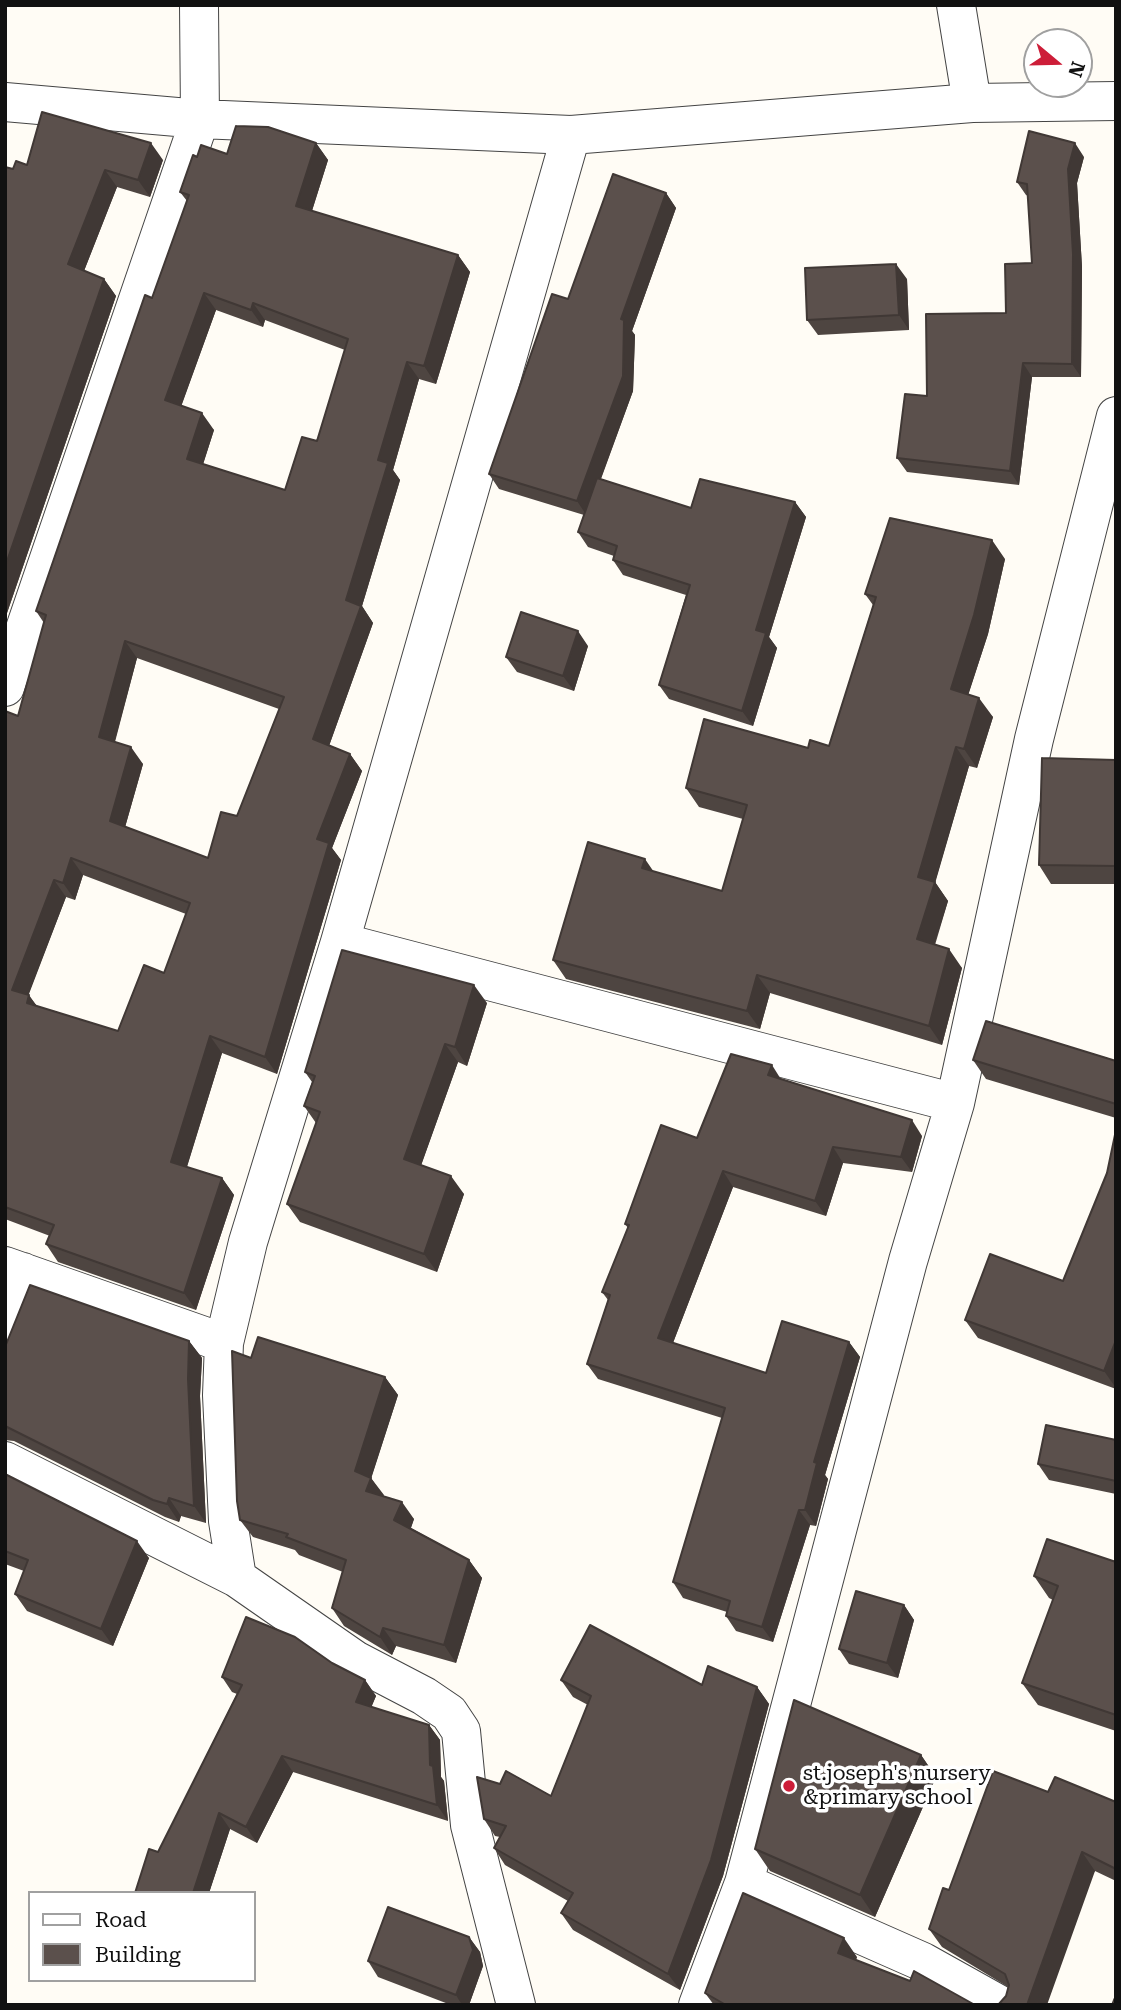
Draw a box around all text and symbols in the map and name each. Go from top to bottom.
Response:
north arrow [1023,28,1093,98]
text: N [1063,59,1090,80]
place label: st.joseph's nursery &primary school [803,1761,991,1811]
marker: st.joseph's nursery &primary school [781,1778,797,1794]
legend [28,1891,256,1982]
text: Road [95,1908,147,1932]
text: Building [95,1943,181,1967]

